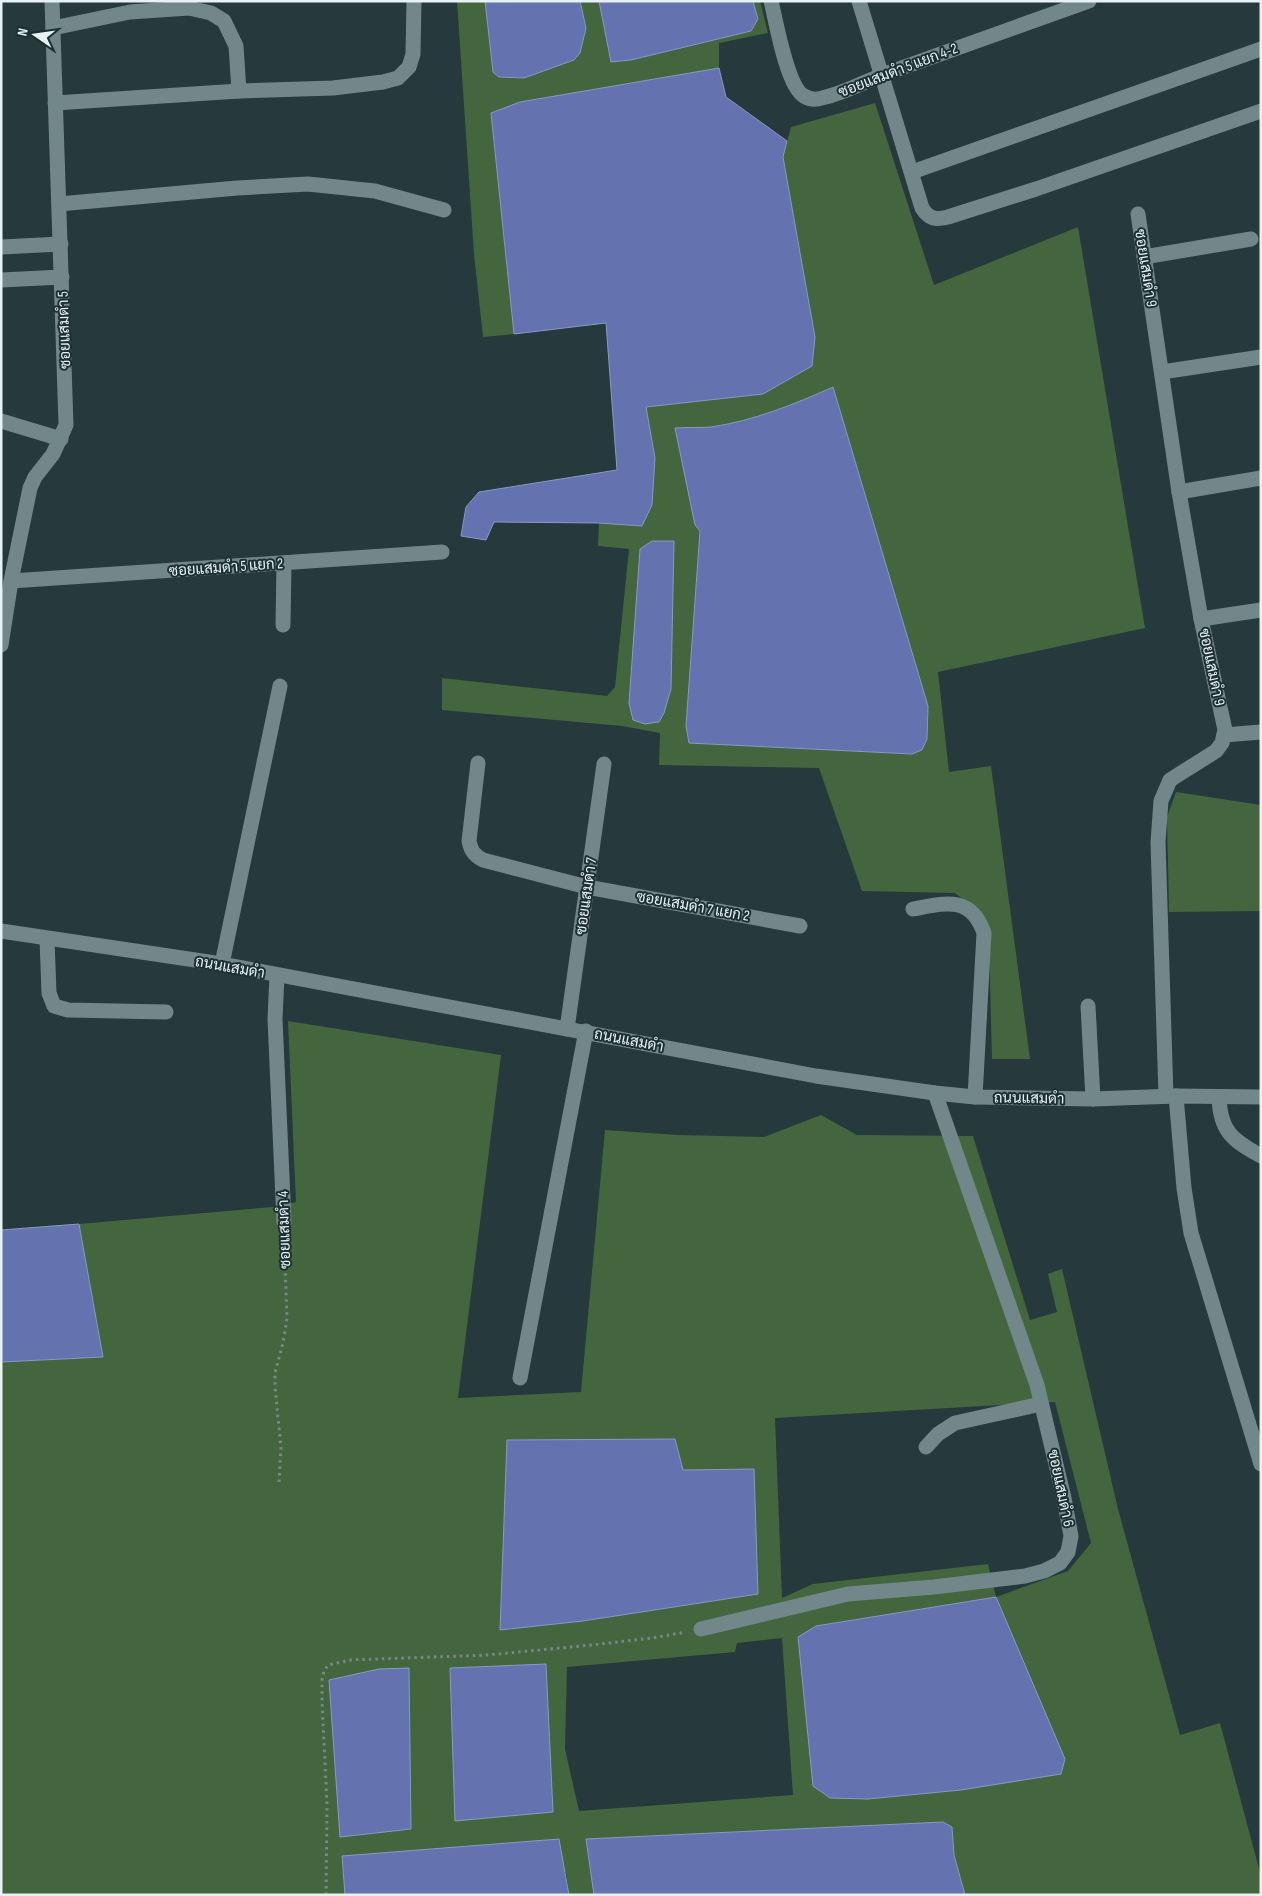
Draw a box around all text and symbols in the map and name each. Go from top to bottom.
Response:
north arrow [10,10,60,60]
text: N [14,27,32,38]
street label: ซอยแสมดำ 5 แยก 4-2 [836,39,961,102]
street label: ซอยแสมดำ 9 [1130,228,1161,308]
street label: ซอยแสมดำ 5 [54,291,75,369]
street label: ซอยแสมดำ 5 แยก 2 [168,554,284,581]
street label: ซอยแสมดำ 9 [1194,627,1229,707]
street label: ซอยแสมดำ 7 [572,856,601,936]
street label: ซอยแสมดำ 7 แยก 2 [635,887,751,926]
street label: ถนนแสมดำ [194,952,266,983]
street label: ถนนแสมดำ [592,1024,665,1057]
street label: ถนนแสมดำ [994,1088,1064,1109]
street label: ซอยแสมดำ 4 [274,1191,295,1269]
street label: ซอยแสมดำ 6 [1043,1448,1078,1528]

